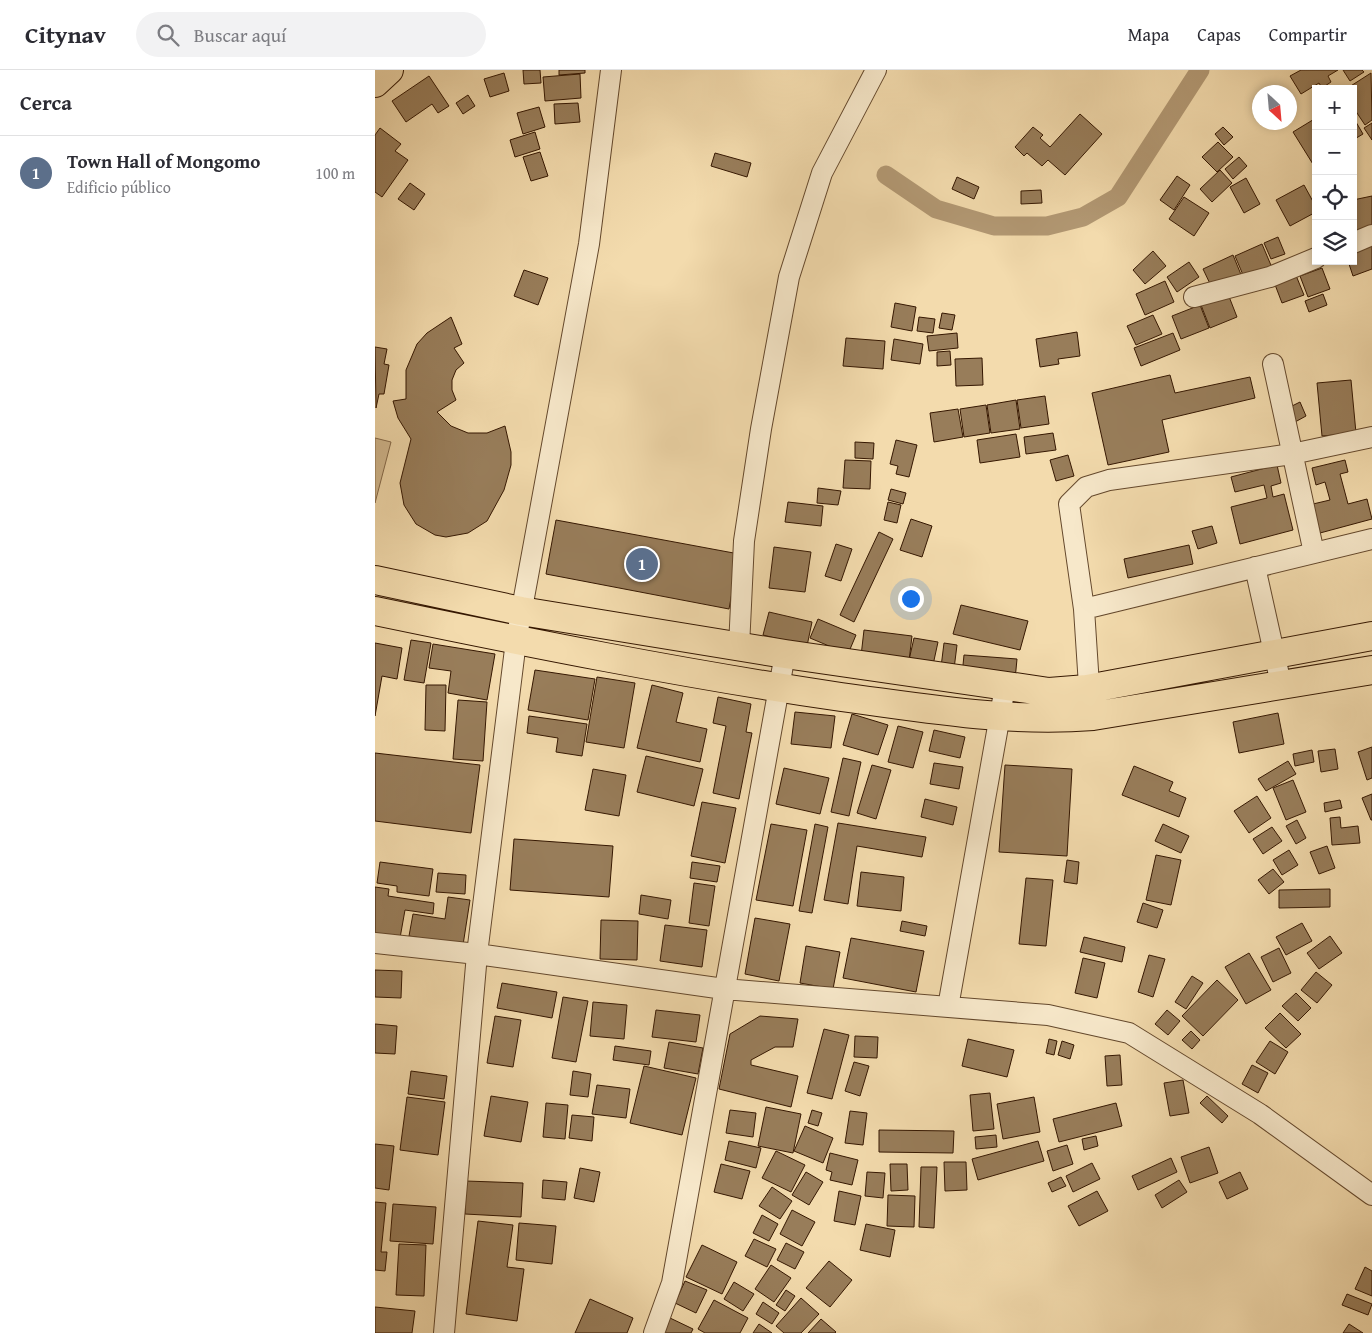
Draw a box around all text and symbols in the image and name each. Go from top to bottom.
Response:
search box [136,12,486,57]
text: Citynav [25,17,106,52]
icon: search [154,21,182,49]
text: Buscar aquí [194,21,286,49]
text: Mapa [1128,21,1169,48]
text: Capas [1197,21,1241,48]
text: Compartir [1269,21,1347,48]
north arrow [1252,85,1297,130]
map controls [1312,85,1357,265]
button: + [1312,85,1357,130]
text: Cerca [20,87,72,118]
button: − [1312,130,1357,175]
text: Town Hall of Mongomo [67,147,260,175]
text: 1 [32,161,40,185]
text: 100 m [315,161,355,185]
text: Edificio público [67,175,171,199]
button: locate [1312,175,1357,220]
button: layers [1312,220,1357,265]
pin: 1 [626,545,658,583]
your location [898,586,924,612]

